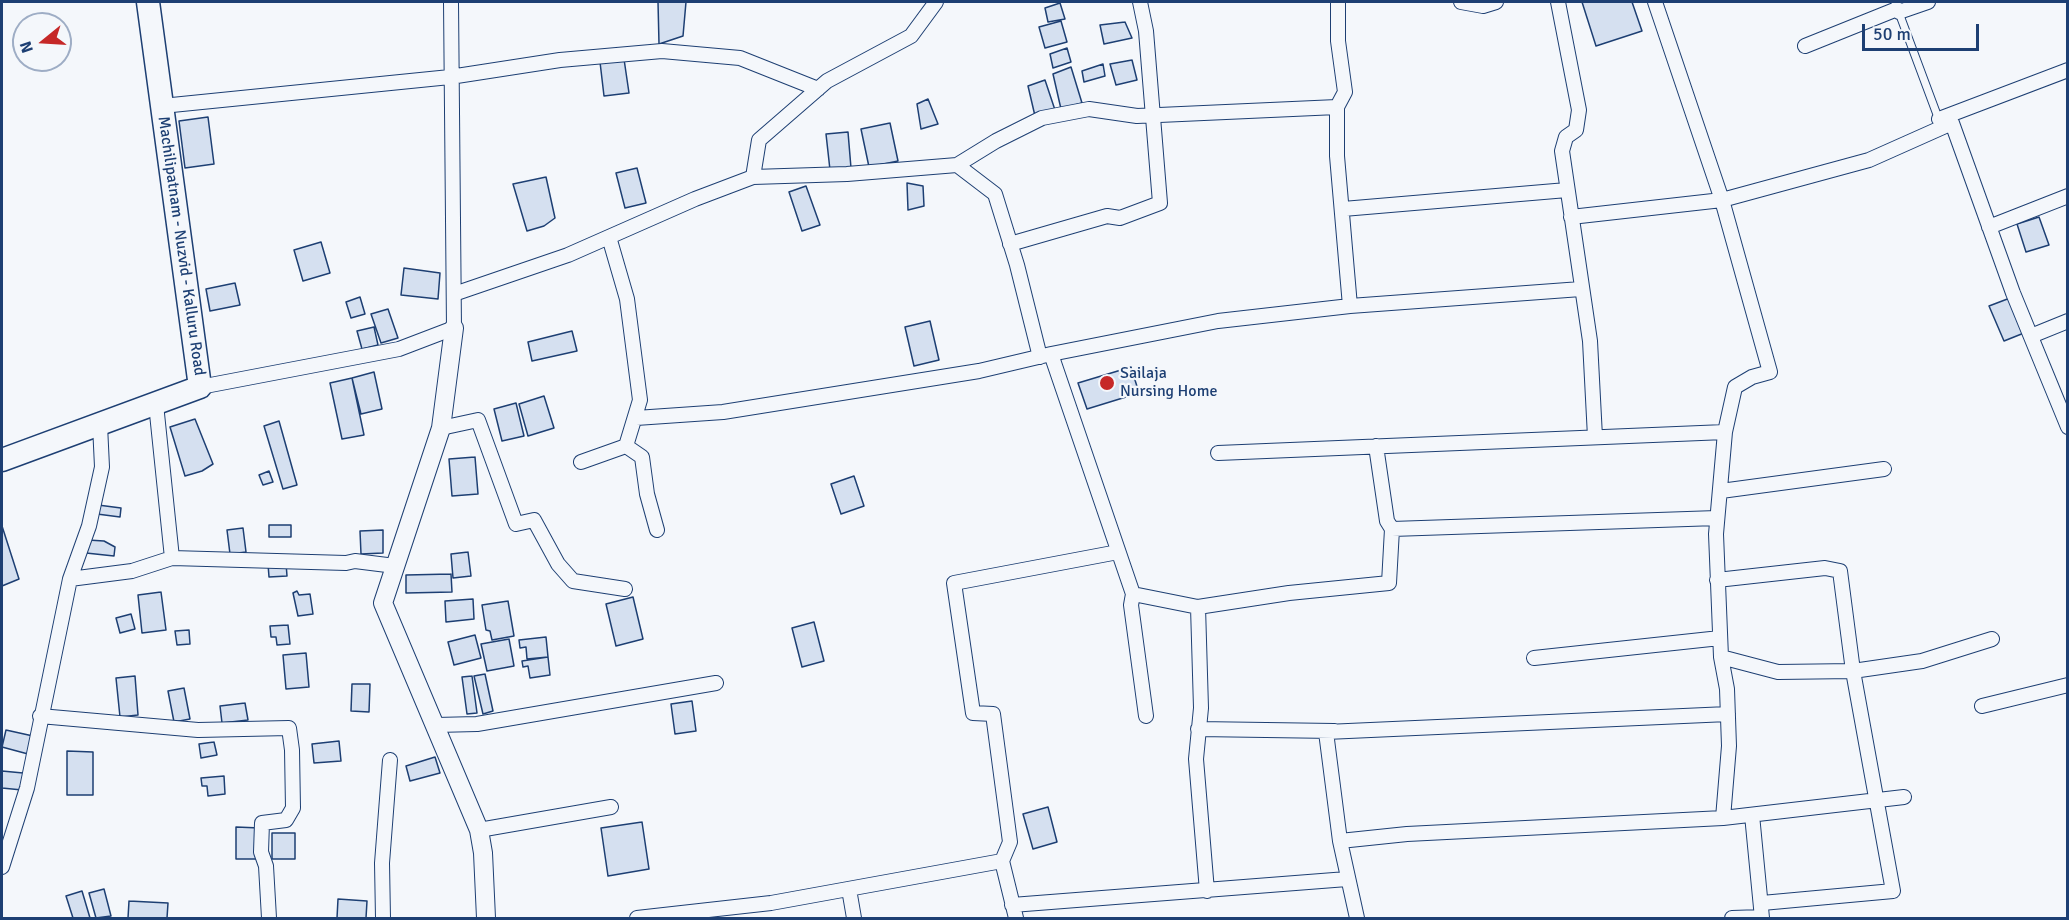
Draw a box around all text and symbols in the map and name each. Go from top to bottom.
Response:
north arrow [12,12,72,72]
scale bar [1865,12,1982,50]
text: 50 m [1873,23,1911,45]
text: N [16,39,38,55]
street label: Machilipatnam - Nuzvid - Kalluru Road [153,115,209,377]
place label: Sailaja Nursing Home [1120,364,1217,402]
marker: Sailaja Nursing Home [1098,374,1116,392]

